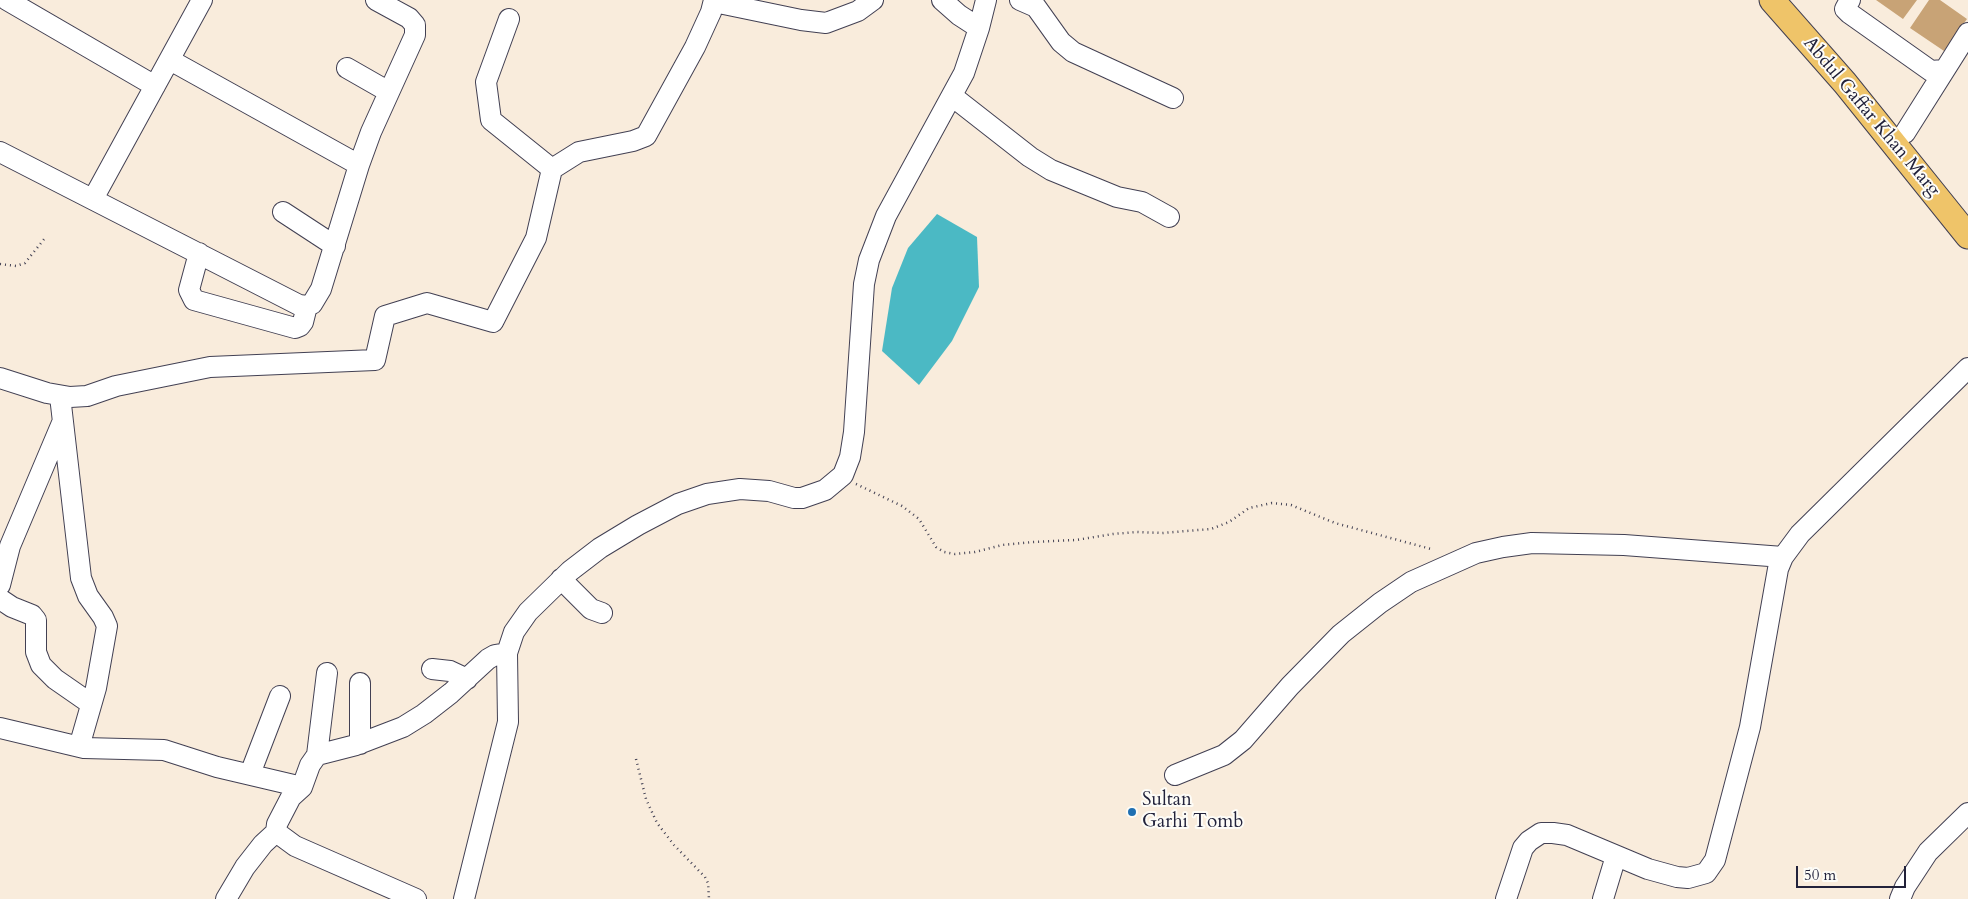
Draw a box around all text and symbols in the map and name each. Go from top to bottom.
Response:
street label: Abdul Gaffar Khan Marg [1798,33,1944,201]
place label: Sultan Garhi Tomb [1142,790,1244,834]
marker: Sultan Garhi Tomb [1126,806,1138,818]
scale bar [1798,856,1908,888]
text: 50 m [1804,865,1836,885]

